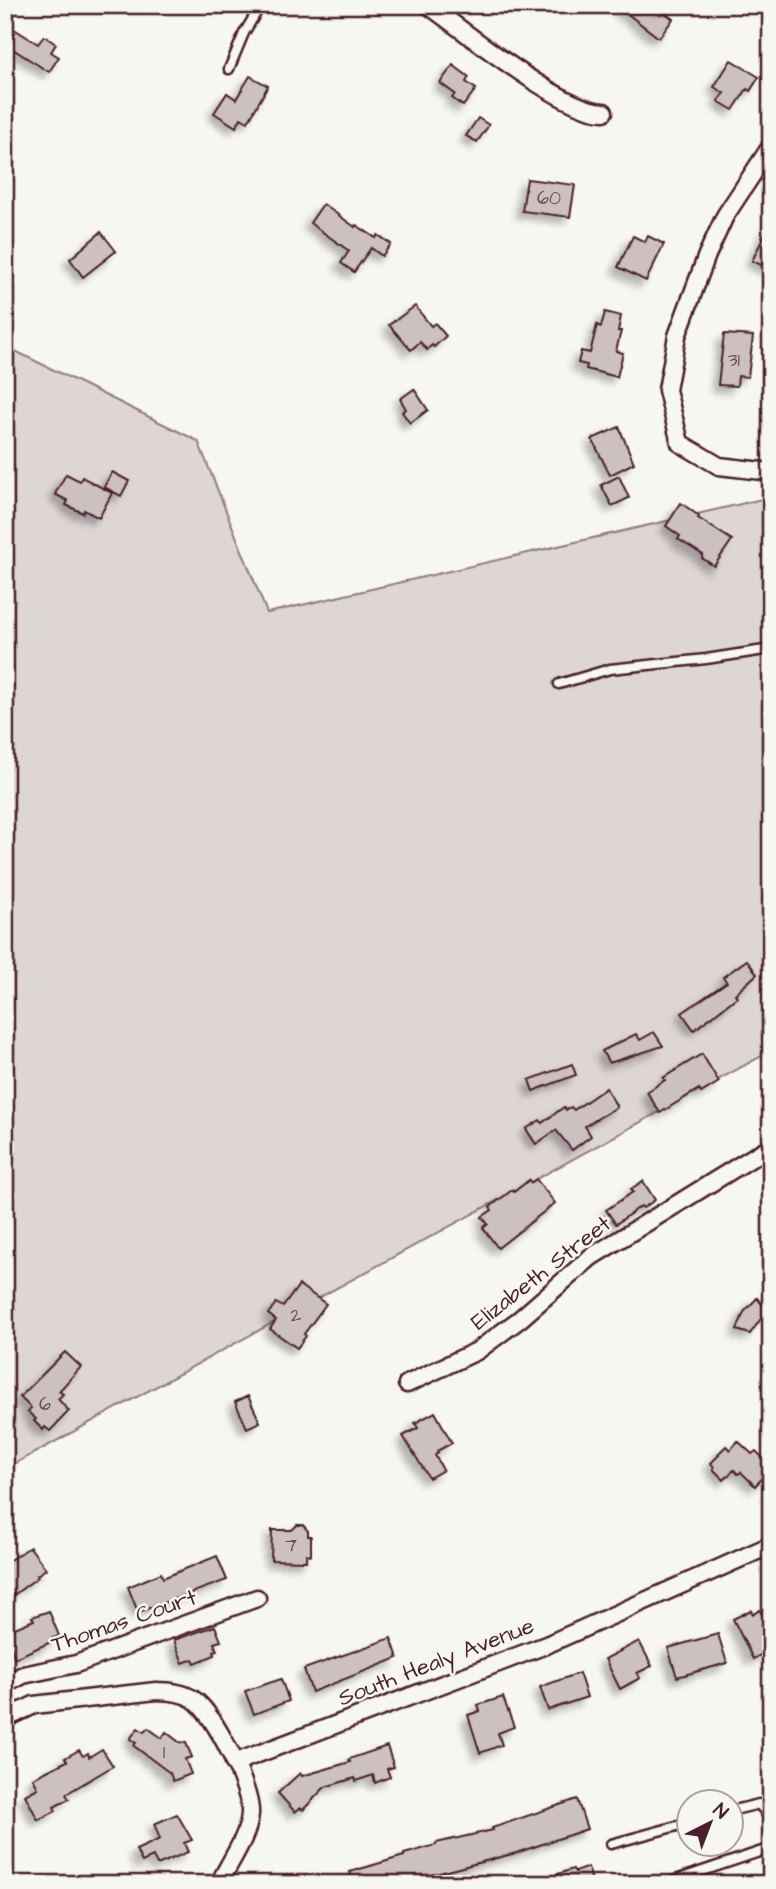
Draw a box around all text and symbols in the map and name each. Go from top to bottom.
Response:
house number: 60 [537,185,561,212]
house number: 31 [728,347,741,374]
street label: Elizabeth Street [464,1208,618,1338]
house number: 2 [291,1302,302,1329]
house number: 6 [39,1391,51,1418]
house number: 7 [285,1532,297,1559]
street label: Thomas Court [47,1581,202,1661]
street label: South Healy Avenue [333,1610,539,1715]
house number: 1 [163,1739,166,1766]
north arrow [674,1787,744,1857]
text: N [707,1797,734,1826]

